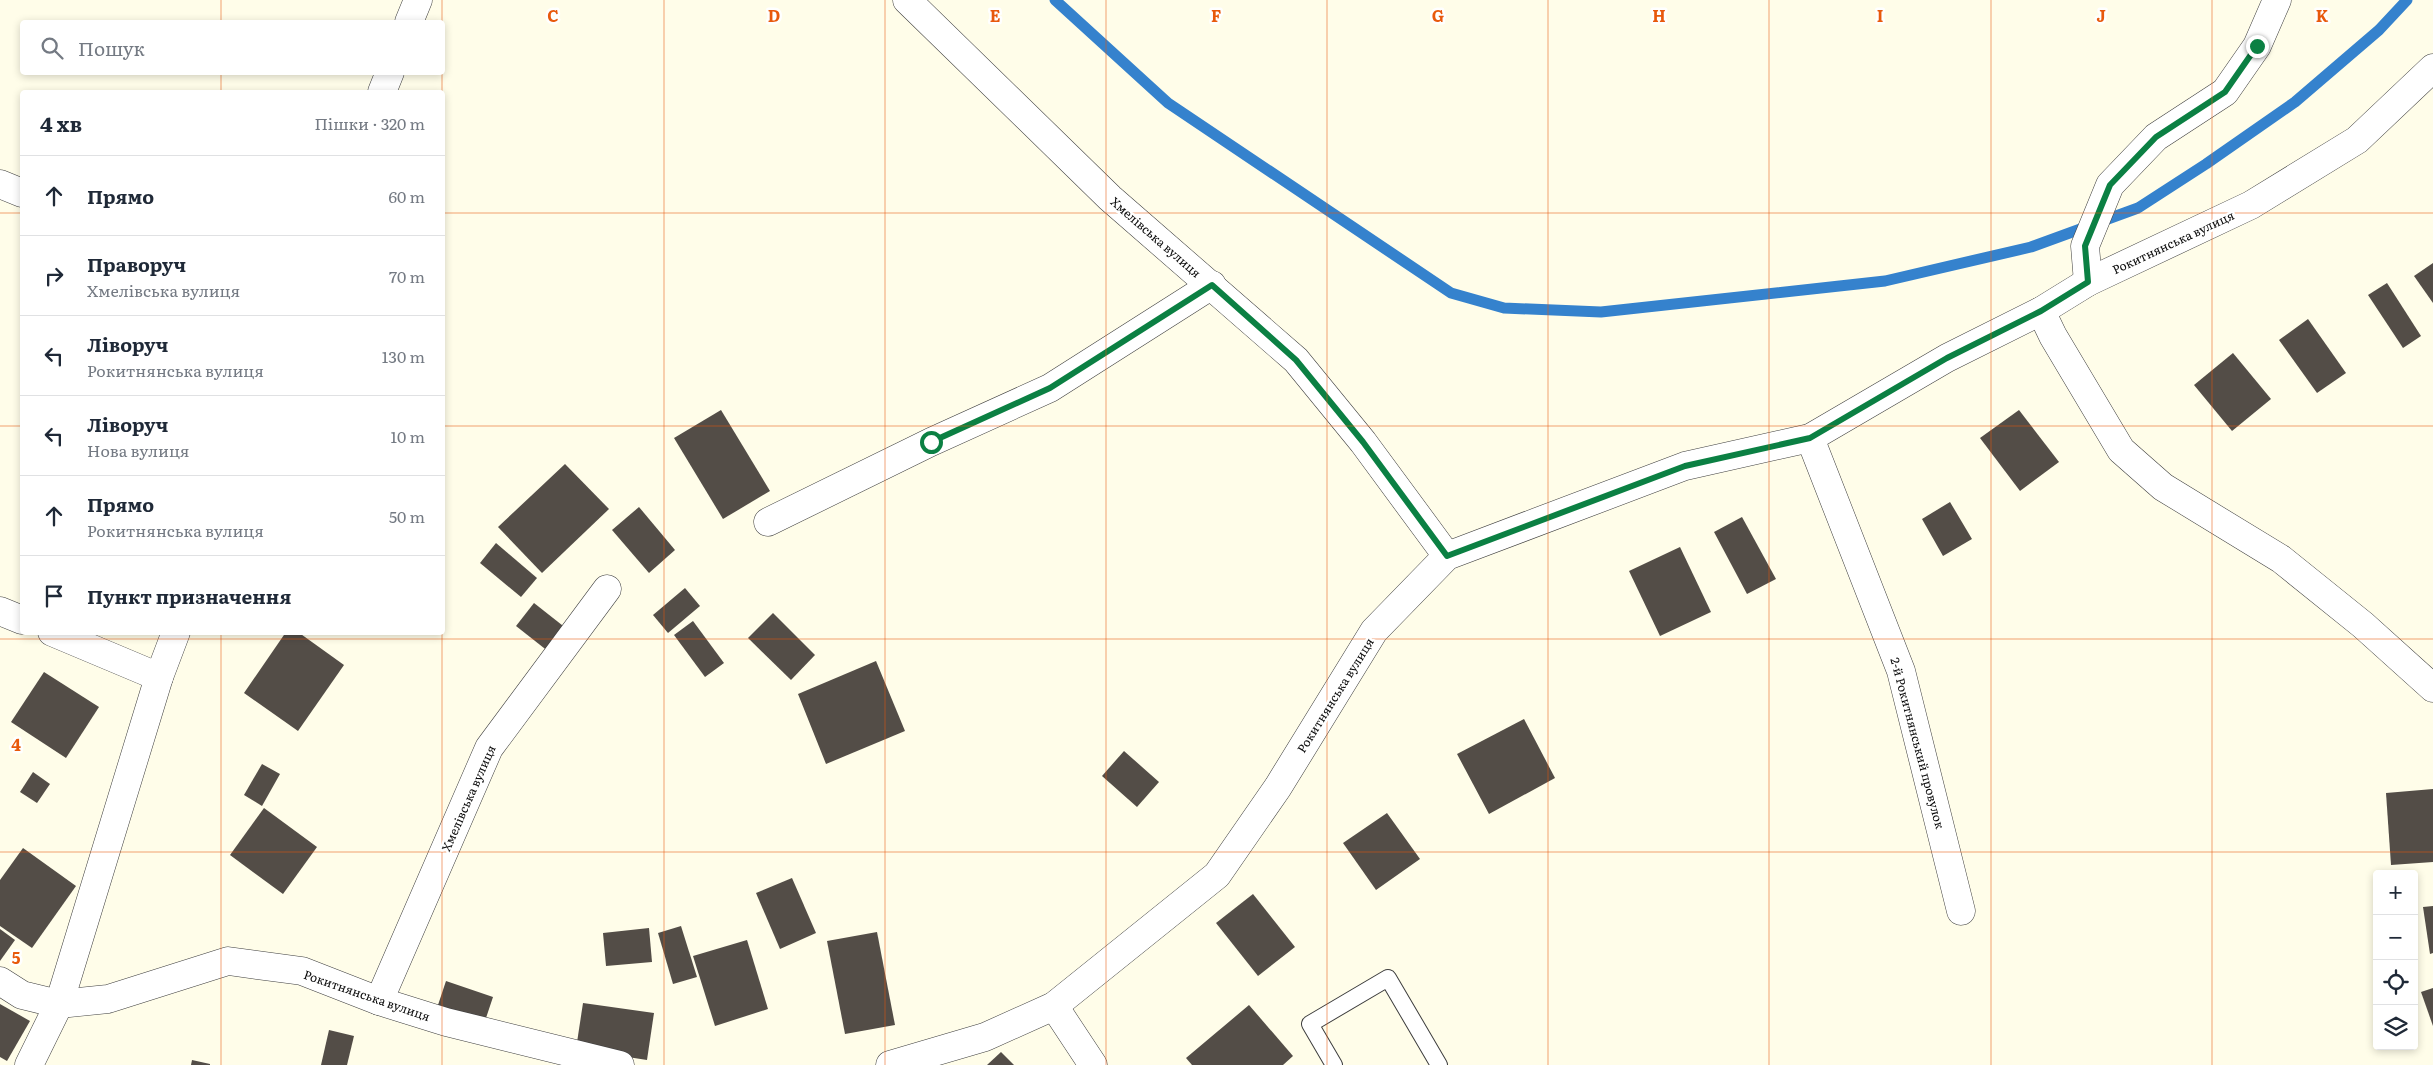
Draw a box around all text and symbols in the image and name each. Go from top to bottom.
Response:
text: C [547,3,559,27]
text: D [768,3,780,27]
text: E [990,3,1001,27]
text: F [1211,3,1221,27]
text: G [1432,3,1444,27]
text: H [1652,3,1666,27]
text: I [1877,3,1883,27]
text: J [2096,3,2106,27]
text: K [2316,3,2329,27]
search box [20,20,445,75]
icon: search [38,34,66,62]
text: Пошук [78,34,145,62]
route end [2246,35,2269,58]
text: 4 хв [40,107,82,138]
text: Пішки · 320 m [314,111,425,135]
icon: ahead [40,182,68,210]
text: Прямо [87,182,154,210]
text: 60 m [388,184,425,208]
street label: Хмелівська вулиця [1107,193,1205,281]
street label: Рокитнянська вулиця [2109,206,2237,278]
text: Праворуч [87,250,186,278]
icon: right [40,262,68,290]
text: 70 m [389,264,425,288]
text: Хмелівська вулиця [87,278,240,302]
text: Ліворуч [87,330,168,358]
icon: left [40,342,68,370]
text: 130 m [382,344,425,368]
text: Рокитнянська вулиця [87,358,264,382]
text: Ліворуч [87,410,168,438]
icon: left [40,422,68,450]
text: 10 m [391,424,425,448]
route start [920,431,943,454]
text: Нова вулиця [87,438,189,462]
text: Прямо [87,490,154,518]
icon: ahead [40,502,68,530]
text: 50 m [389,504,425,528]
text: Рокитнянська вулиця [87,518,264,542]
icon: arrive [40,582,68,610]
text: Пункт призначення [87,582,291,610]
street label: Рокитнянська вулиця [1292,634,1378,756]
street label: 2-й Рокитнянський провулок [1886,655,1950,831]
text: 4 [11,732,21,756]
street label: Хмелівська вулиця [436,742,500,854]
map controls [2373,870,2418,1050]
button: + [2373,870,2418,915]
button: − [2373,915,2418,960]
text: 5 [12,945,21,969]
button: locate [2373,960,2418,1005]
street label: Рокитнянська вулиця [301,965,433,1025]
button: layers [2373,1005,2418,1050]

